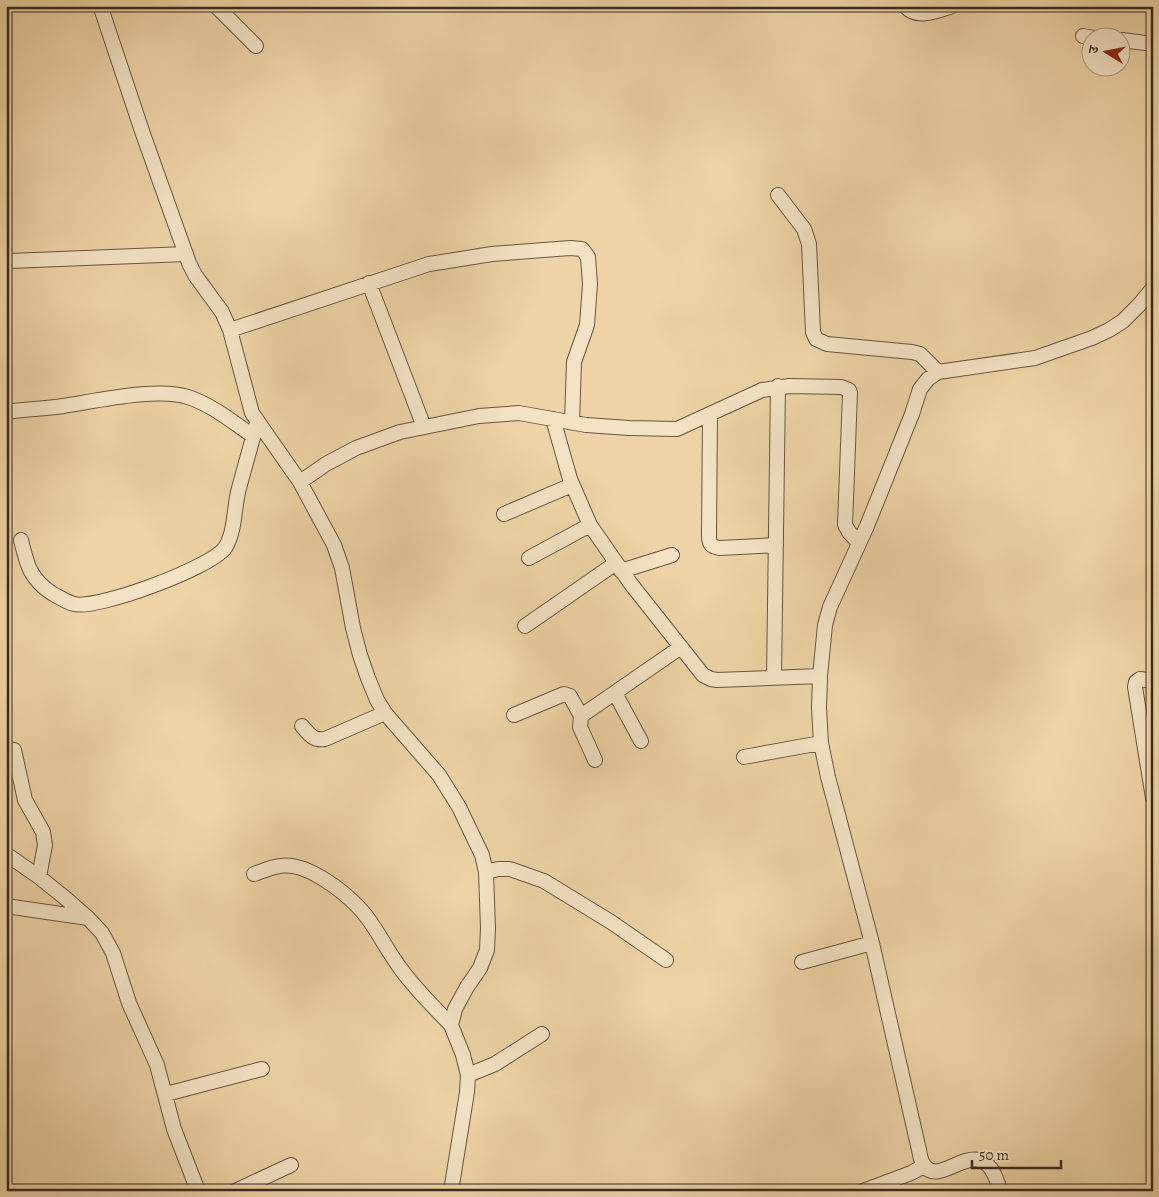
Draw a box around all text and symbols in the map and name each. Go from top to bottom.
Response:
north arrow [1082,28,1132,78]
text: उ [1084,44,1104,56]
scale bar [972,1137,1060,1169]
text: 50 m [979,1145,1009,1165]

